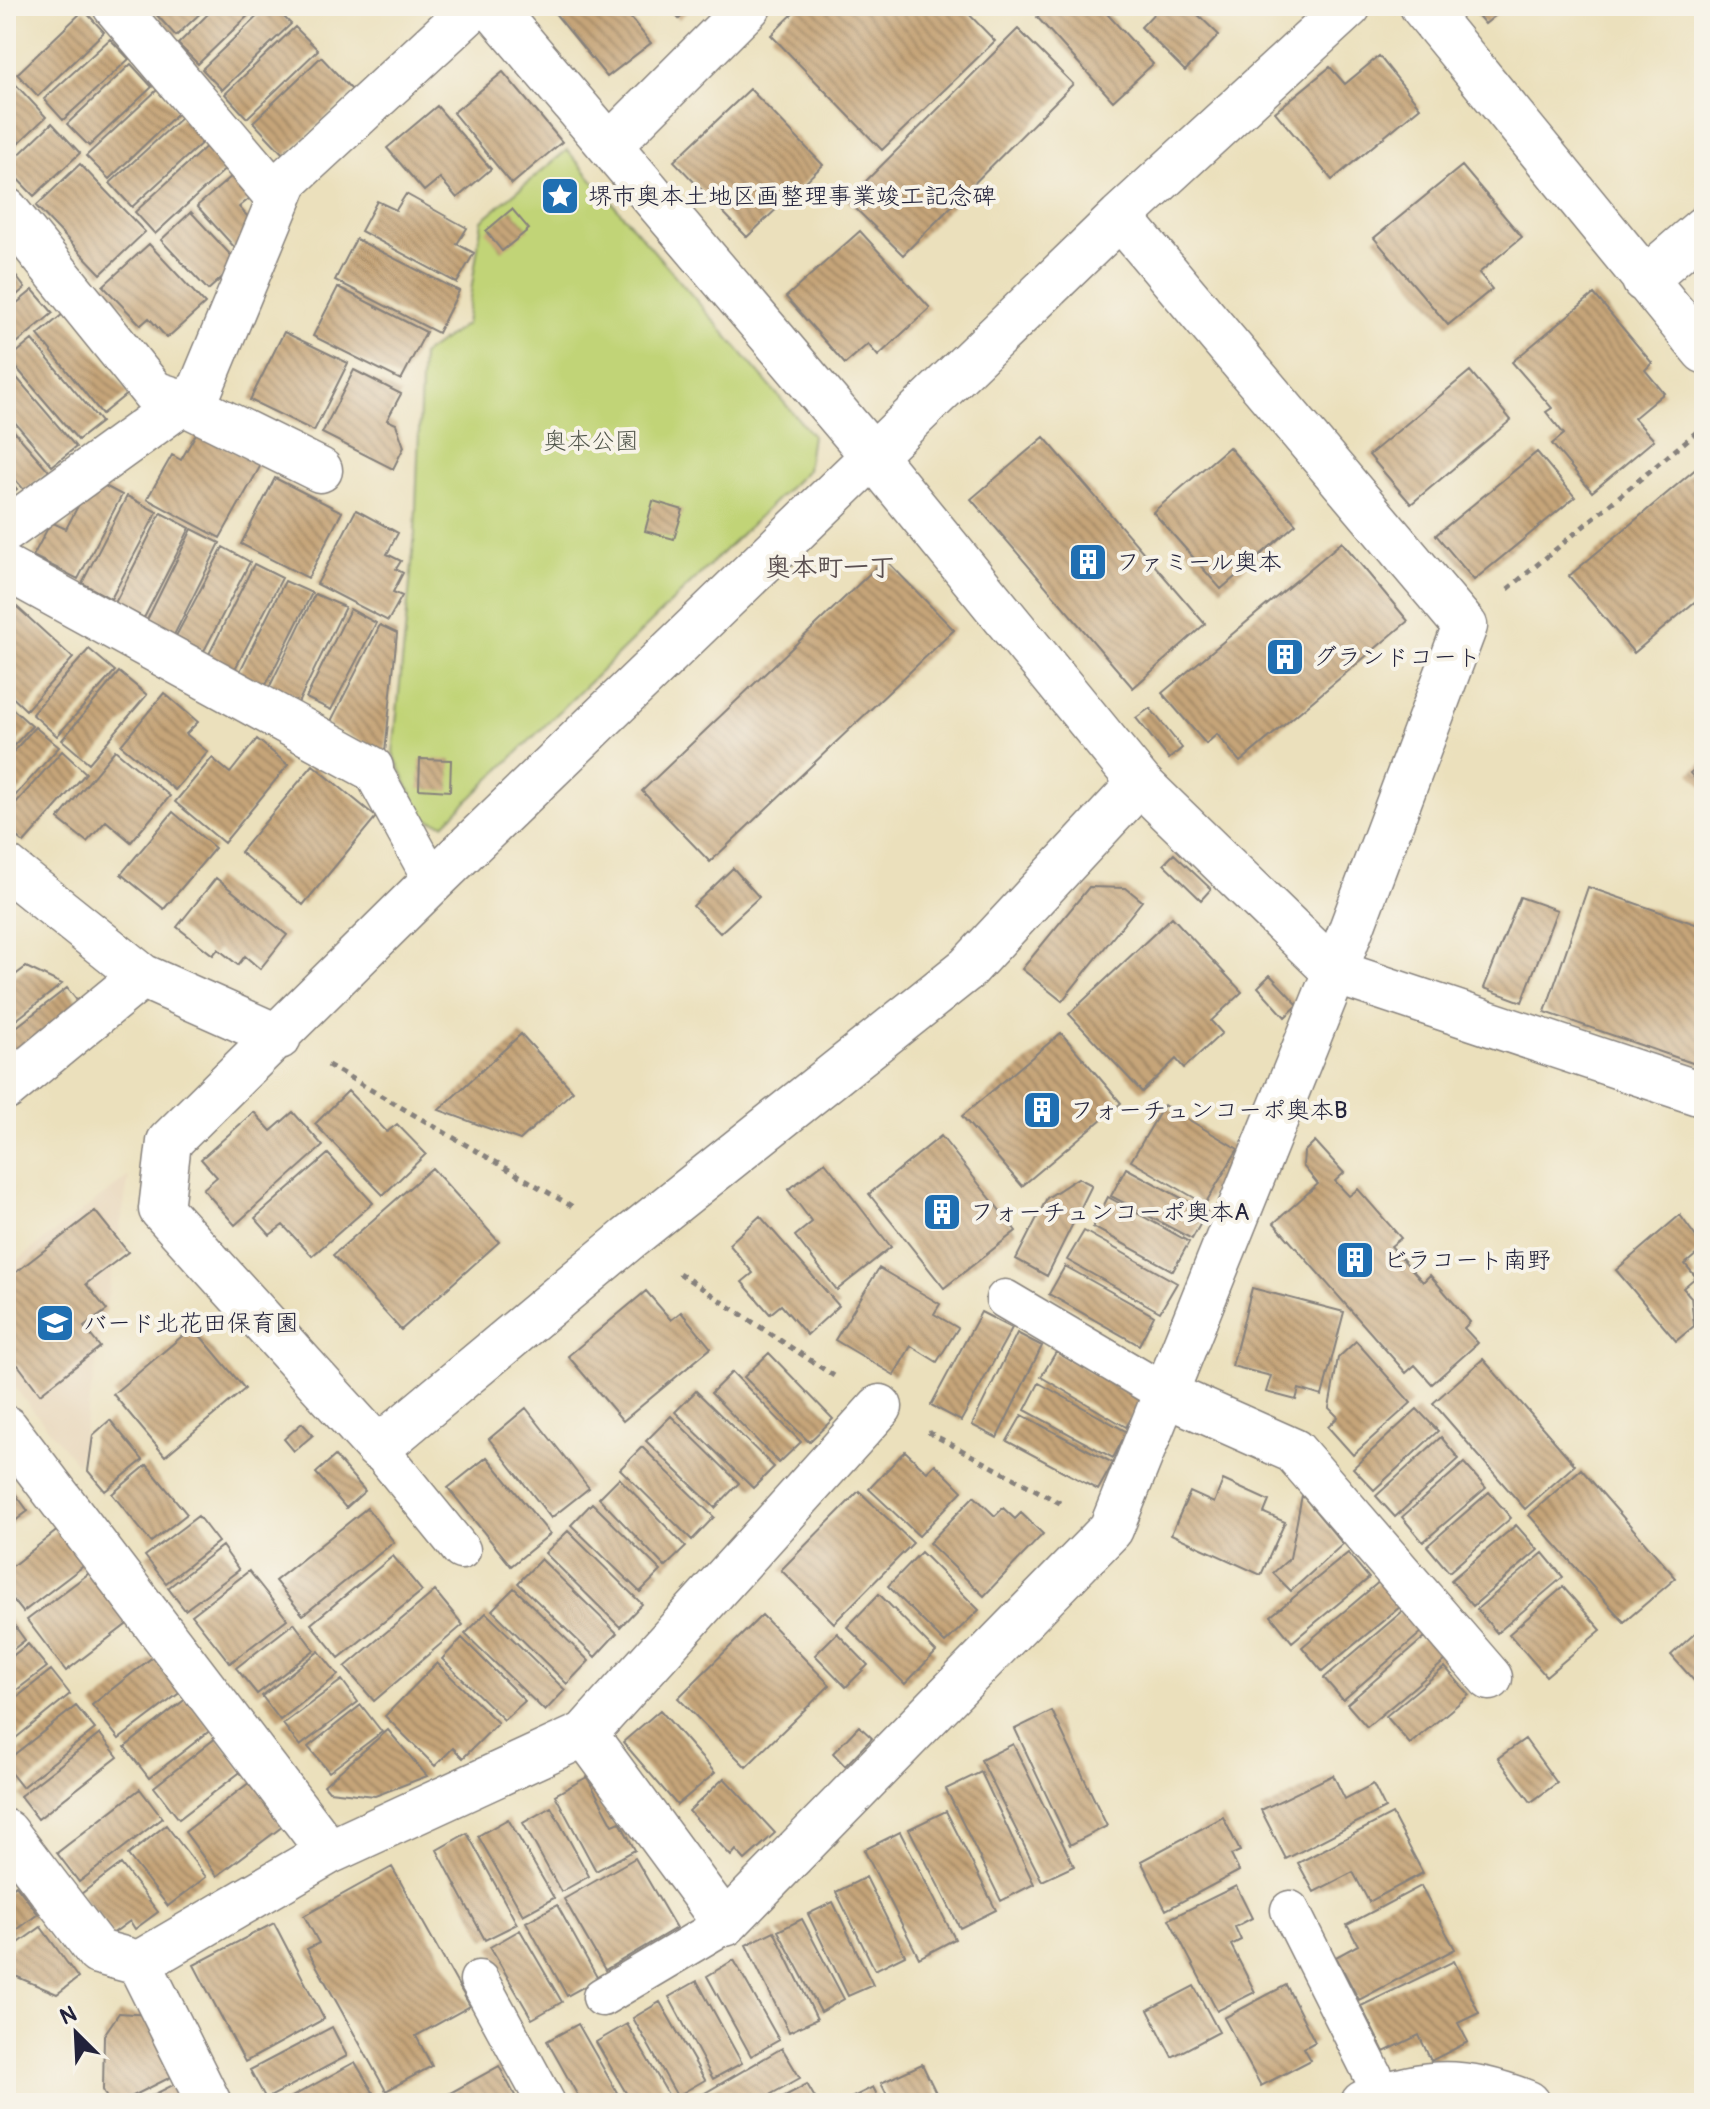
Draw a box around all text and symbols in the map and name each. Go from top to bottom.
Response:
place icon: 堺市奥本土地区画整理事業竣工記念碑 [539,175,581,217]
place label: 堺市奥本土地区画整理事業竣工記念碑 [588,182,996,211]
park label: 奥本公園 [543,427,639,456]
building icon: ファミール奥本 [1067,541,1109,583]
place label: ファミール奥本 [1116,548,1282,577]
district label: 奥本町一丁 [765,552,895,584]
building icon: グランドコート [1264,636,1306,678]
place label: グランドコート [1313,643,1481,672]
building icon: フォーチュンコーポ奥本B [1021,1089,1063,1131]
place label: フォーチュンコーポ奥本B [1070,1096,1348,1125]
building icon: フォーチュンコーポ奥本A [921,1191,963,1233]
place label: フォーチュンコーポ奥本A [970,1198,1250,1227]
building icon: ビラコート南野 [1334,1239,1376,1281]
place label: ビラコート南野 [1383,1246,1551,1275]
school or university icon: バード北花田保育園 [34,1302,76,1344]
place label: バード北花田保育園 [83,1309,299,1338]
north arrow [36,1993,116,2073]
text: N [56,2000,81,2031]

